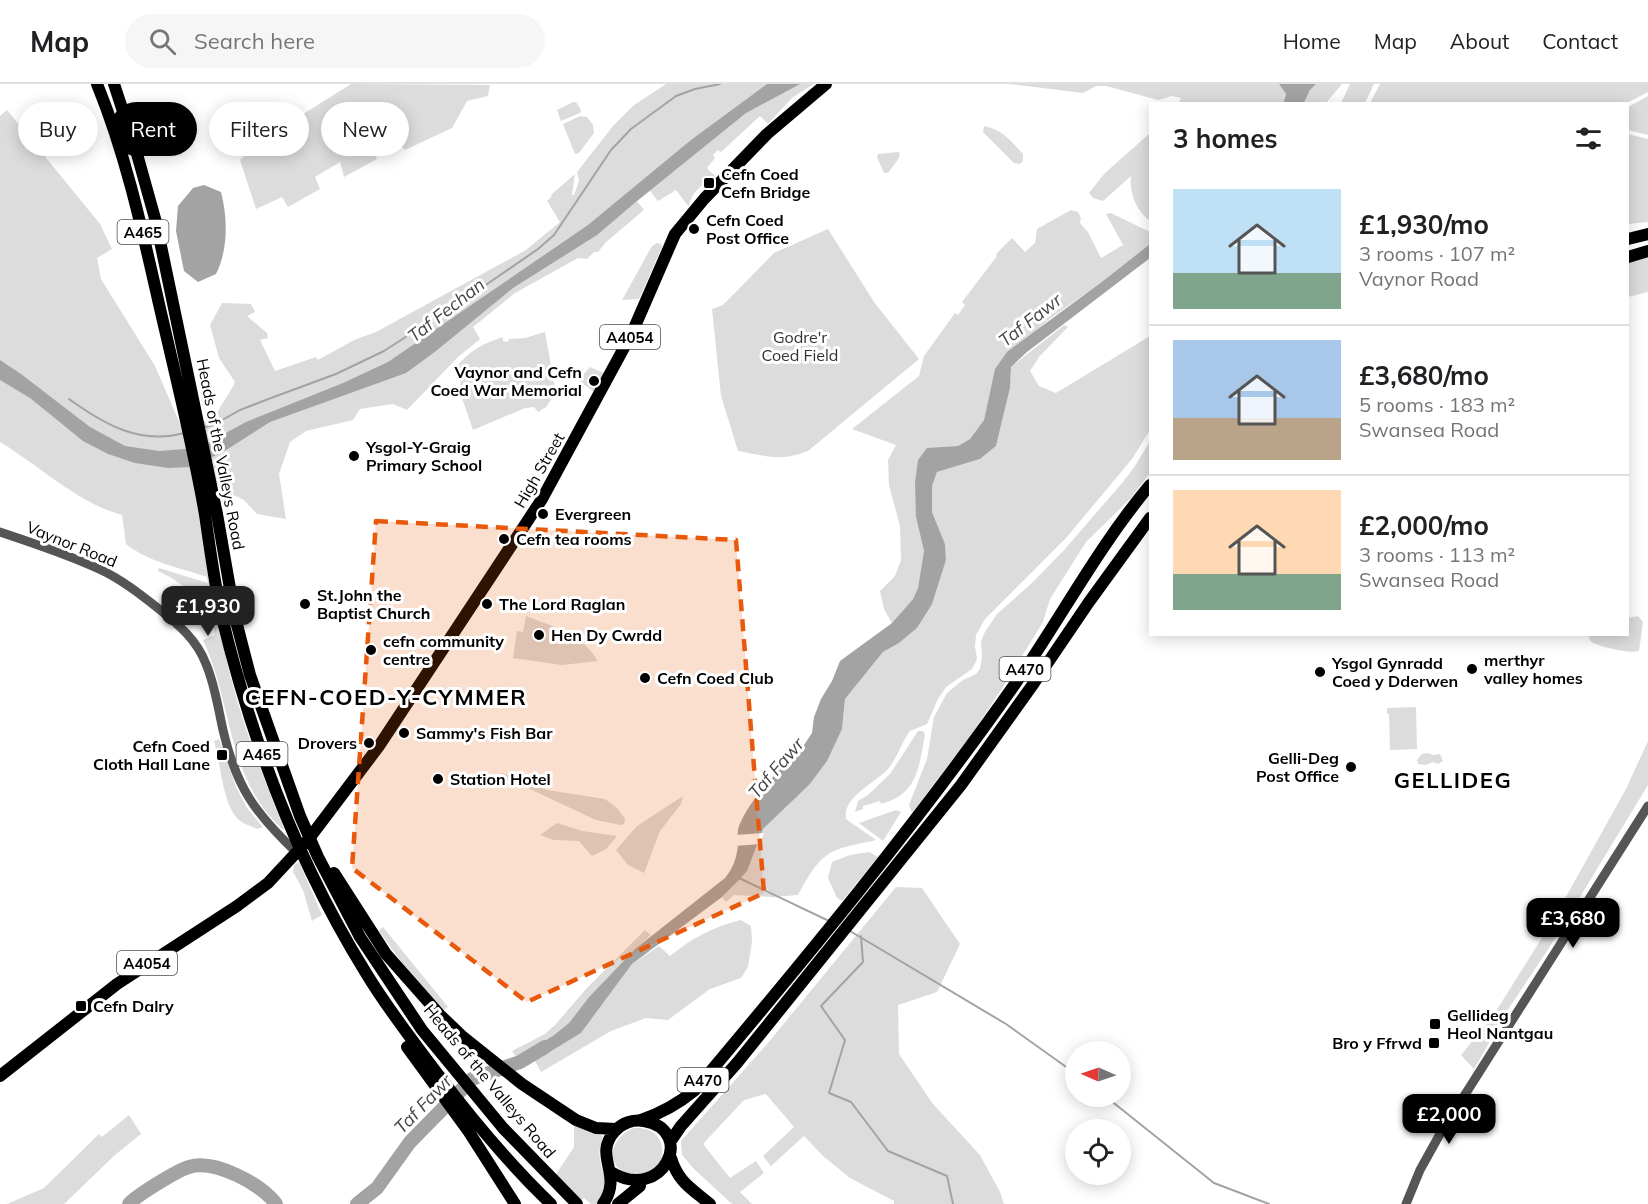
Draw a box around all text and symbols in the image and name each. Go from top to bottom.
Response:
search box [125,14,545,68]
text: Map [30,24,89,59]
icon: search [146,25,179,58]
text: Search here [194,27,315,55]
text: Home [1283,28,1341,54]
text: Map [1374,28,1417,54]
text: About [1450,28,1509,54]
text: Contact [1542,28,1618,54]
chip: Buy [18,102,98,156]
chip: Rent [110,102,197,156]
chip: Filters [209,102,309,156]
chip: New [321,102,409,156]
text: 3 homes [1173,122,1277,155]
icon: filters [1572,122,1605,155]
place label: Cefn Coed Cefn Bridge [721,164,810,202]
marker: Cefn Coed Cefn Bridge [702,176,716,190]
text: £1,930/mo [1359,208,1489,241]
place label: Cefn Coed Post Office [706,210,789,248]
icon: home [1221,213,1293,285]
road number: A465 [118,220,168,244]
marker: Cefn Coed Post Office [687,222,701,236]
text: 3 rooms · 107 m² [1359,241,1515,266]
text: Vaynor Road [1359,266,1479,291]
water label: Taf Fechan [403,273,489,347]
water label: Taf Fawr [994,287,1067,352]
road number: A4054 [600,325,660,349]
park label: Godre'r Coed Field [762,327,838,365]
street label: Heads of the Valleys Road [193,357,249,551]
text: £3,680/mo [1359,359,1489,392]
place label: Vaynor and Cefn Coed War Memorial [430,362,582,400]
icon: home [1221,364,1293,436]
marker: Vaynor and Cefn Coed War Memorial [587,374,601,388]
text: 5 rooms · 183 m² [1359,392,1515,417]
text: Swansea Road [1359,417,1499,442]
street label: High Street [509,428,569,511]
place label: Ysgol-Y-Graig Primary School [365,437,482,475]
marker: Ysgol-Y-Graig Primary School [347,449,361,463]
place label: Evergreen [555,504,631,524]
marker: Evergreen [536,507,550,521]
text: £2,000/mo [1359,509,1489,542]
icon: home [1221,514,1293,586]
street label: Vaynor Road [24,517,120,571]
place label: Cefn tea rooms [516,529,632,549]
marker: Cefn tea rooms [497,532,511,546]
text: 3 rooms · 113 m² [1359,542,1515,567]
text: Swansea Road [1359,567,1499,592]
place label: St.John the Baptist Church [317,585,430,623]
pin: £1,930 [159,586,257,637]
text: £1,930 [176,593,240,618]
place label: The Lord Raglan [499,594,625,614]
marker: St.John the Baptist Church [298,597,312,611]
marker: The Lord Raglan [480,597,494,611]
place label: Hen Dy Cwrdd [551,625,662,645]
marker: Hen Dy Cwrdd [532,628,546,642]
place label: cefn community centre [383,631,504,669]
marker: cefn community centre [364,643,378,657]
place label: merthyr valley homes [1483,650,1583,688]
place label: Ysgol Gynradd Coed y Dderwen [1331,653,1458,691]
road number: A470 [1000,657,1050,681]
marker: merthyr valley homes [1465,662,1479,676]
marker: Ysgol Gynradd Coed y Dderwen [1313,665,1327,679]
place label: Cefn Coed Club [657,668,774,688]
marker: Cefn Coed Club [638,671,652,685]
district label: CEFN-COED-Y-CYMMER [245,683,527,711]
place label: Sammy's Fish Bar [416,723,553,743]
marker: Sammy's Fish Bar [397,726,411,740]
water label: Taf Fawr [743,732,810,803]
place label: Drovers [298,733,357,753]
place label: Cefn Coed Cloth Hall Lane [93,736,210,774]
marker: Drovers [362,736,376,750]
road number: A465 [236,742,288,766]
marker: Cefn Coed Cloth Hall Lane [215,748,229,762]
place label: Gelli-Deg Post Office [1256,748,1339,786]
marker: Gelli-Deg Post Office [1344,760,1358,774]
district label: GELLIDEG [1394,766,1512,794]
place label: Station Hotel [450,769,551,789]
marker: Station Hotel [431,772,445,786]
pin: £3,680 [1524,898,1622,949]
text: £3,680 [1541,905,1605,930]
road number: A4054 [117,951,177,975]
place label: Cefn Dalry [93,996,174,1016]
marker: Cefn Dalry [74,999,88,1013]
street label: Heads of the Valleys Road [420,1000,560,1162]
place label: Gellideg Heol Nantgau [1447,1005,1553,1043]
marker: Gellideg Heol Nantgau [1428,1017,1442,1031]
place label: Bro y Ffrwd [1332,1033,1422,1053]
marker: Bro y Ffrwd [1427,1036,1441,1050]
north arrow [1065,1041,1131,1107]
map controls [1065,1041,1131,1185]
water label: Taf Fawr [389,1068,458,1139]
road number: A470 [678,1068,728,1092]
pin: £2,000 [1400,1094,1498,1145]
text: £2,000 [1417,1101,1481,1126]
button: locate [1065,1119,1131,1185]

